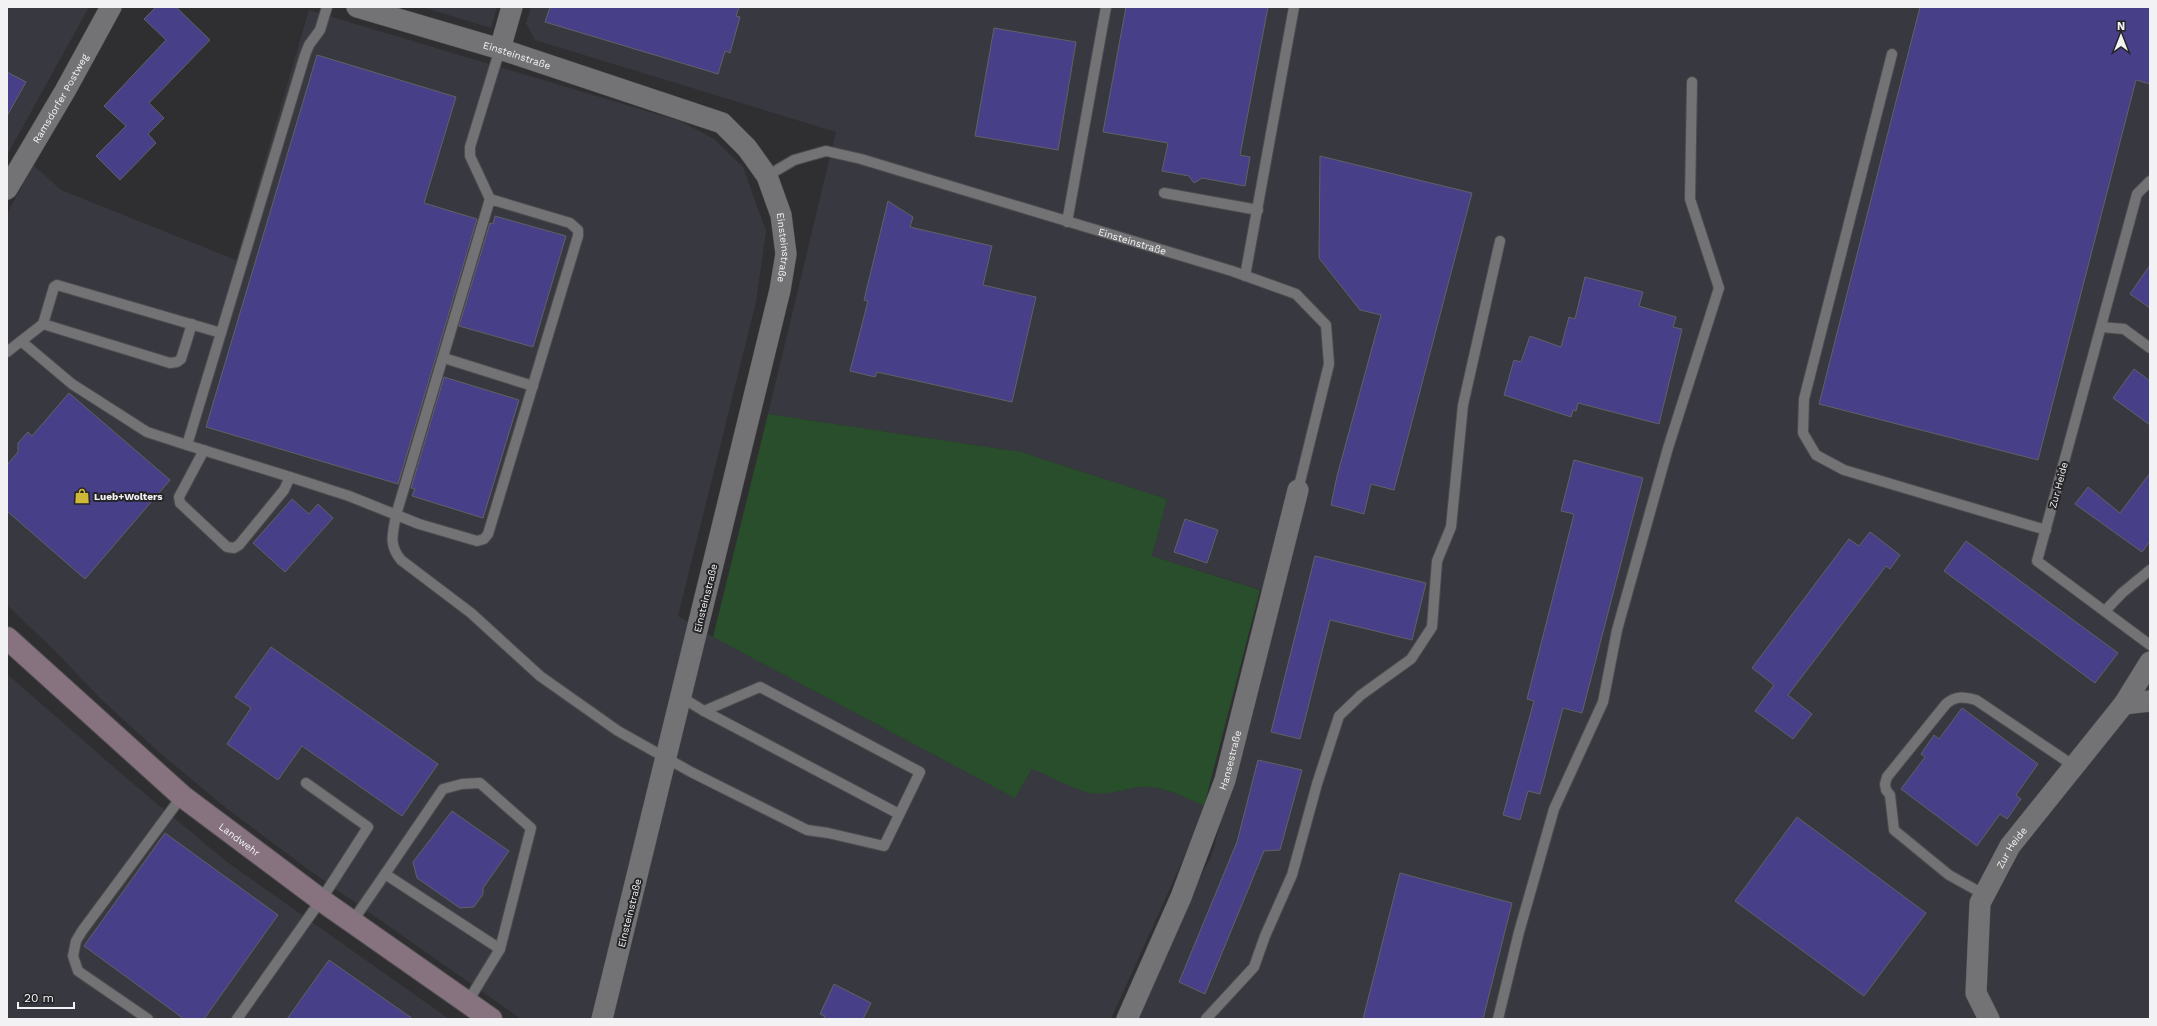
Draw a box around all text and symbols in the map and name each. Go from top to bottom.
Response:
north arrow [2101,16,2141,56]
text: N [2117,20,2125,33]
street label: Einsteinstraße [482,39,552,72]
street label: Ramsdorfer Postweg [30,51,91,145]
street label: Einsteinstraße [775,212,791,283]
street label: Einsteinstraße [1097,226,1168,257]
street label: Zur Heide [2047,461,2070,509]
shop icon: Lueb+Wolters [73,487,91,505]
place label: Lueb+Wolters [94,491,163,502]
street label: Einsteinstraße [692,562,719,634]
street label: Hansestraße [1217,729,1243,792]
street label: Landwehr [217,821,262,859]
street label: Zur Heide [1994,825,2029,870]
street label: Einsteinstraße [616,877,643,949]
scale bar [18,984,74,1010]
text: 20 m [24,991,54,1005]

